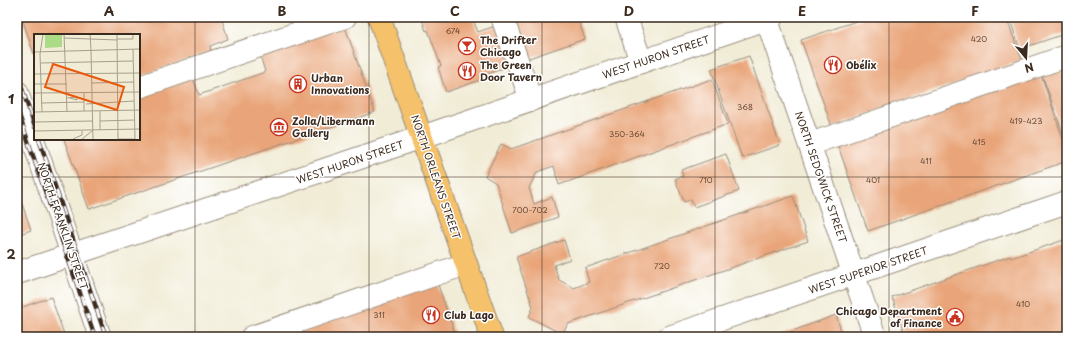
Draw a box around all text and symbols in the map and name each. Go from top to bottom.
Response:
text: A [104,1,114,20]
text: B [278,1,287,20]
text: C [450,1,460,20]
text: D [624,1,634,20]
text: E [798,1,806,20]
text: F [971,1,979,20]
house number: 674 [446,25,460,37]
street label: WEST HURON STREET [600,31,712,82]
place label: The Drifter Chicago [480,32,538,59]
house number: 420 [971,33,987,45]
inset map [34,34,140,140]
bar icon: The Drifter Chicago [457,36,477,56]
north arrow [1006,38,1046,78]
restaurant icon: Obélix [823,55,843,75]
place label: The Green Door Tavern [480,57,542,84]
place label: Obélix [846,57,877,72]
text: N [1022,59,1036,78]
restaurant icon: The Green Door Tavern [457,61,477,81]
place label: Urban Innovations [311,70,369,97]
building icon: Urban Innovations [288,74,308,94]
text: 1 [8,89,14,108]
house number: 368 [737,101,753,113]
street label: NORTH SEDGWICK STREET [792,109,851,245]
place label: Zolla/Libermann Gallery [292,113,375,140]
street label: NORTH ORLEANS STREET [408,113,465,241]
house number: 419-423 [1010,115,1043,127]
museum icon: Zolla/Libermann Gallery [269,117,289,137]
house number: 350-364 [609,128,645,140]
street label: WEST HURON STREET [294,136,406,187]
house number: 415 [972,136,986,148]
house number: 411 [920,155,932,167]
street label: NORTH FRANKLIN STREET [35,160,92,292]
house number: 710 [699,174,713,186]
house number: 401 [866,174,880,186]
house number: 700-702 [512,204,548,216]
street label: WEST SUPERIOR STREET [806,242,929,297]
text: 2 [6,244,16,263]
house number: 720 [654,260,670,272]
house number: 410 [1016,298,1030,310]
place label: Chicago Department of Finance [836,303,943,330]
restaurant icon: Club Lago [421,305,441,325]
place label: Club Lago [444,307,494,322]
public building icon: Chicago Department of Finance [945,307,965,327]
house number: 311 [373,309,385,321]

